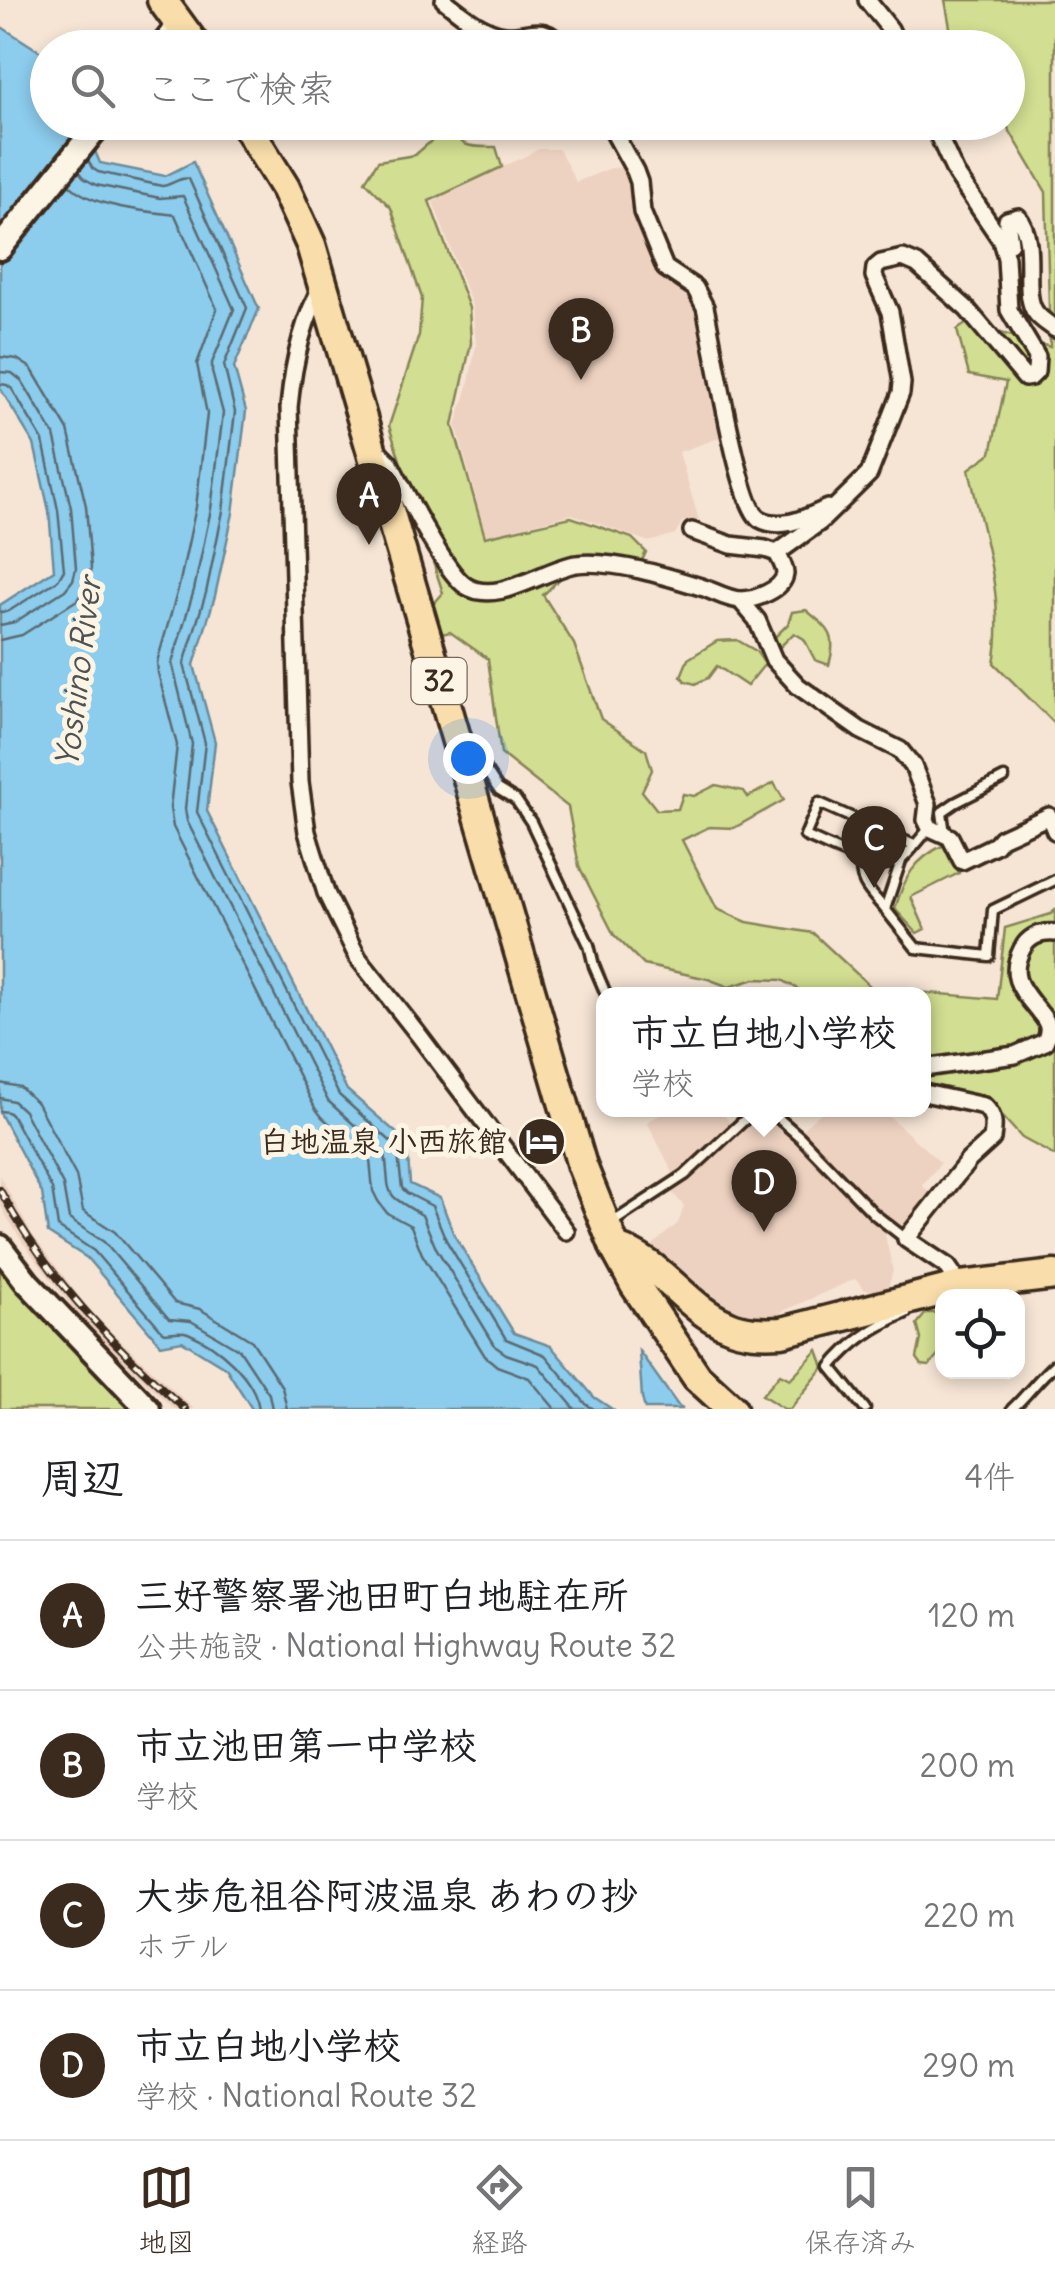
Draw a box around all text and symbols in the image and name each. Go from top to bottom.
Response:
search box [30,30,1025,140]
icon: search [65,58,120,113]
text: ここで検索 [145,65,335,112]
pin: B [548,298,614,380]
pin: A [336,462,402,545]
water label: Yoshino River [46,571,110,769]
road number: 32 [412,658,466,704]
your location [443,733,494,784]
pin: C [842,806,906,888]
popup [596,987,931,1117]
text: 市立白地小学校 [630,1009,897,1056]
text: 学校 [630,1062,695,1103]
hotel icon: 白地温泉 小西旅館 [516,1115,568,1167]
place label: 白地温泉 小西旅館 [260,1122,507,1160]
pin: D [732,1150,796,1232]
map controls [935,1289,1025,1379]
button: locate [935,1289,1025,1379]
text: 周辺 [40,1452,124,1504]
text: 4件 [965,1456,1015,1497]
text: 三好警察署池田町白地駐在所 [135,1572,629,1619]
text: A [62,1595,83,1636]
text: 120 m [928,1595,1015,1636]
text: 公共施設 · National Highway Route 32 [135,1625,676,1666]
text: 市立池田第一中学校 [135,1722,477,1769]
text: B [62,1745,83,1786]
text: 200 m [920,1745,1015,1786]
text: 学校 [135,1775,199,1816]
text: 大歩危祖谷阿波温泉 あわの抄 [135,1872,638,1919]
text: C [62,1895,83,1936]
text: 220 m [923,1895,1015,1936]
text: ホテル [135,1925,230,1966]
text: 市立白地小学校 [135,2022,401,2069]
text: D [61,2045,84,2086]
text: 290 m [922,2045,1015,2086]
text: 学校 · National Route 32 [135,2075,477,2116]
tab: 地図 [138,2160,195,2260]
tab: 経路 [471,2160,528,2260]
tab: 保存済み [804,2160,917,2260]

